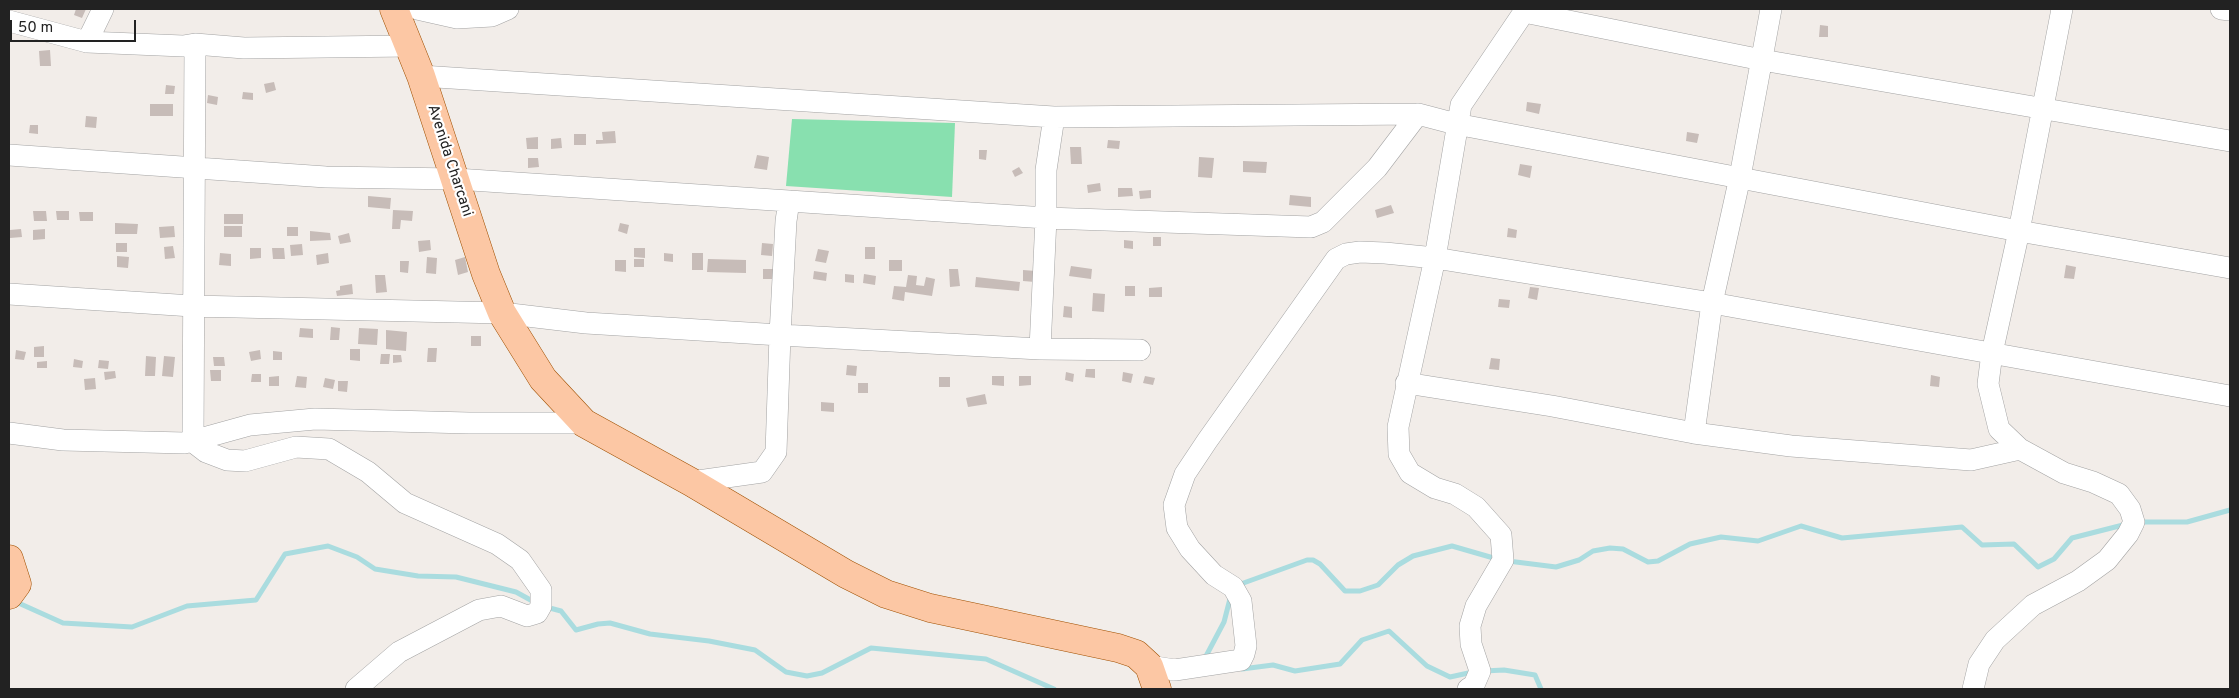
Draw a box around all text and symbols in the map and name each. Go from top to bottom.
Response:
scale bar [12,10,139,42]
text: 50 m [18,19,53,38]
street label: Avenida Charcani [422,103,476,219]

